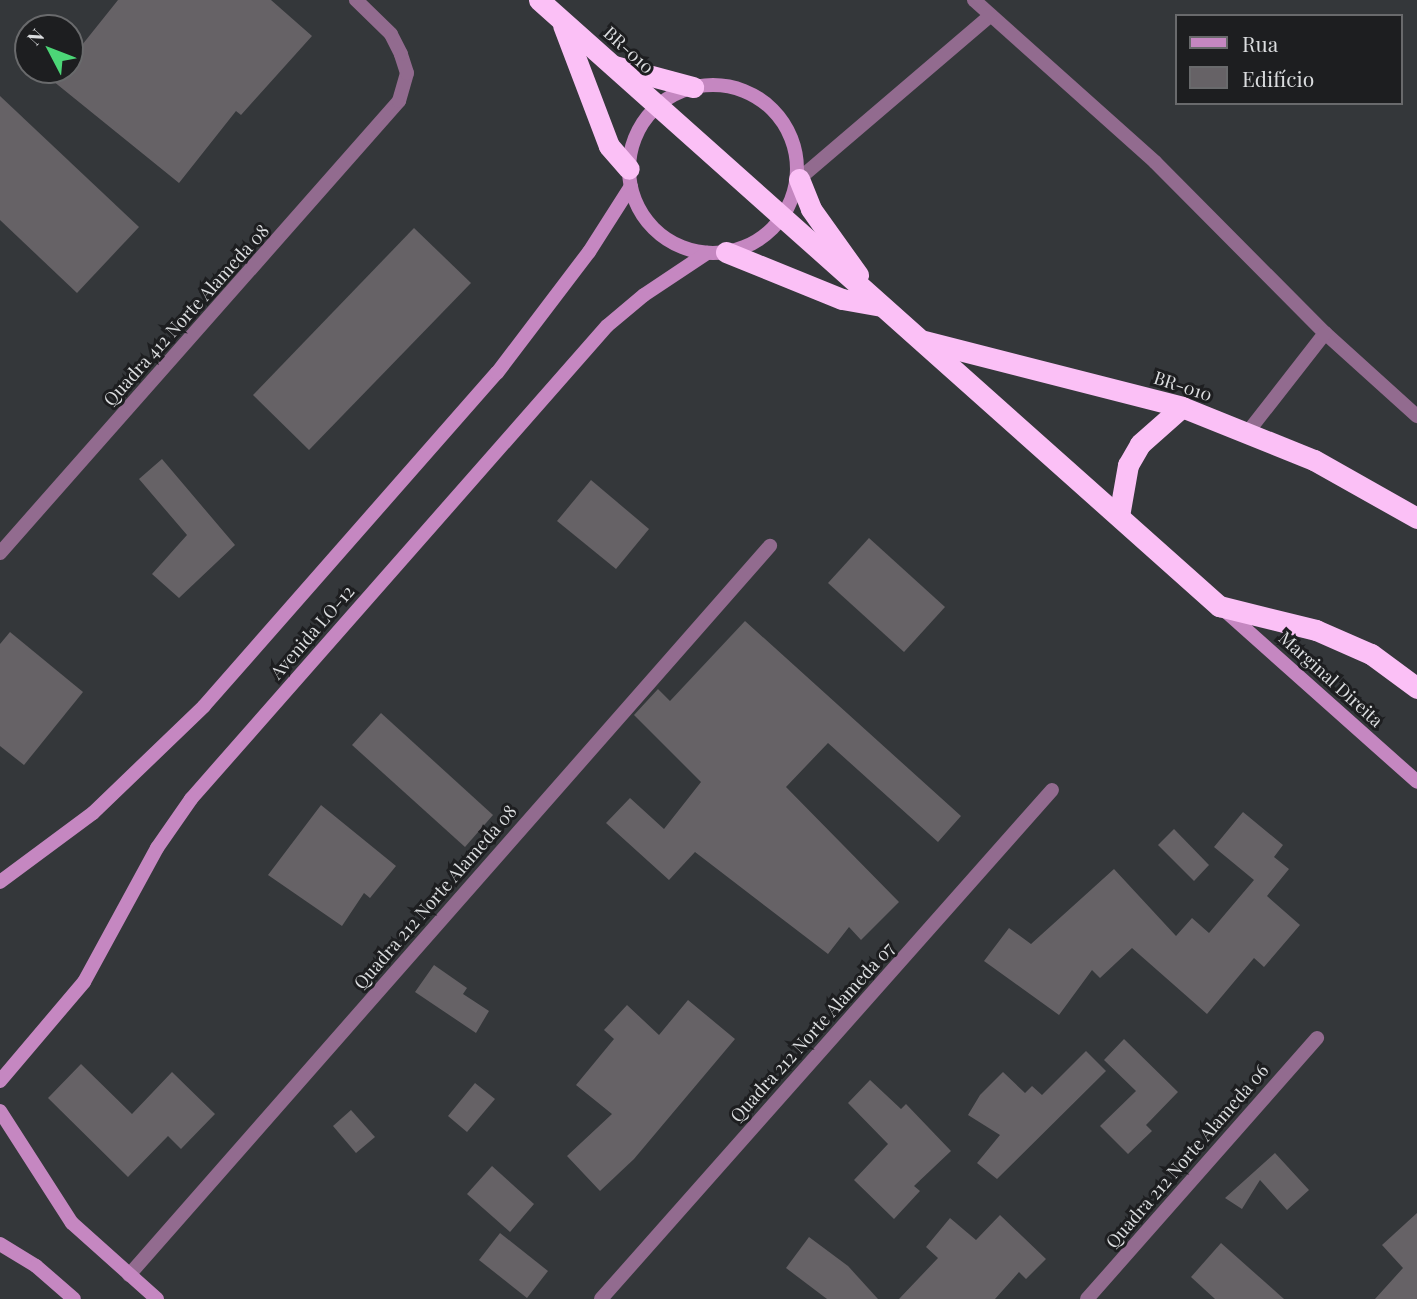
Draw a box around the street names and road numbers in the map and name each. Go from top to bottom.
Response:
street label: BR-010 [599,22,659,78]
street label: Quadra 412 Norte Alameda 08 [98,219,274,411]
street label: BR-010 [1151,366,1215,406]
street label: Avenida LO-12 [265,581,359,683]
street label: Marginal Direita [1275,627,1387,731]
street label: Quadra 212 Norte Alameda 08 [349,800,521,994]
street label: Quadra 212 Norte Alameda 07 [725,937,899,1127]
street label: Quadra 212 Norte Alameda 06 [1101,1059,1273,1253]

